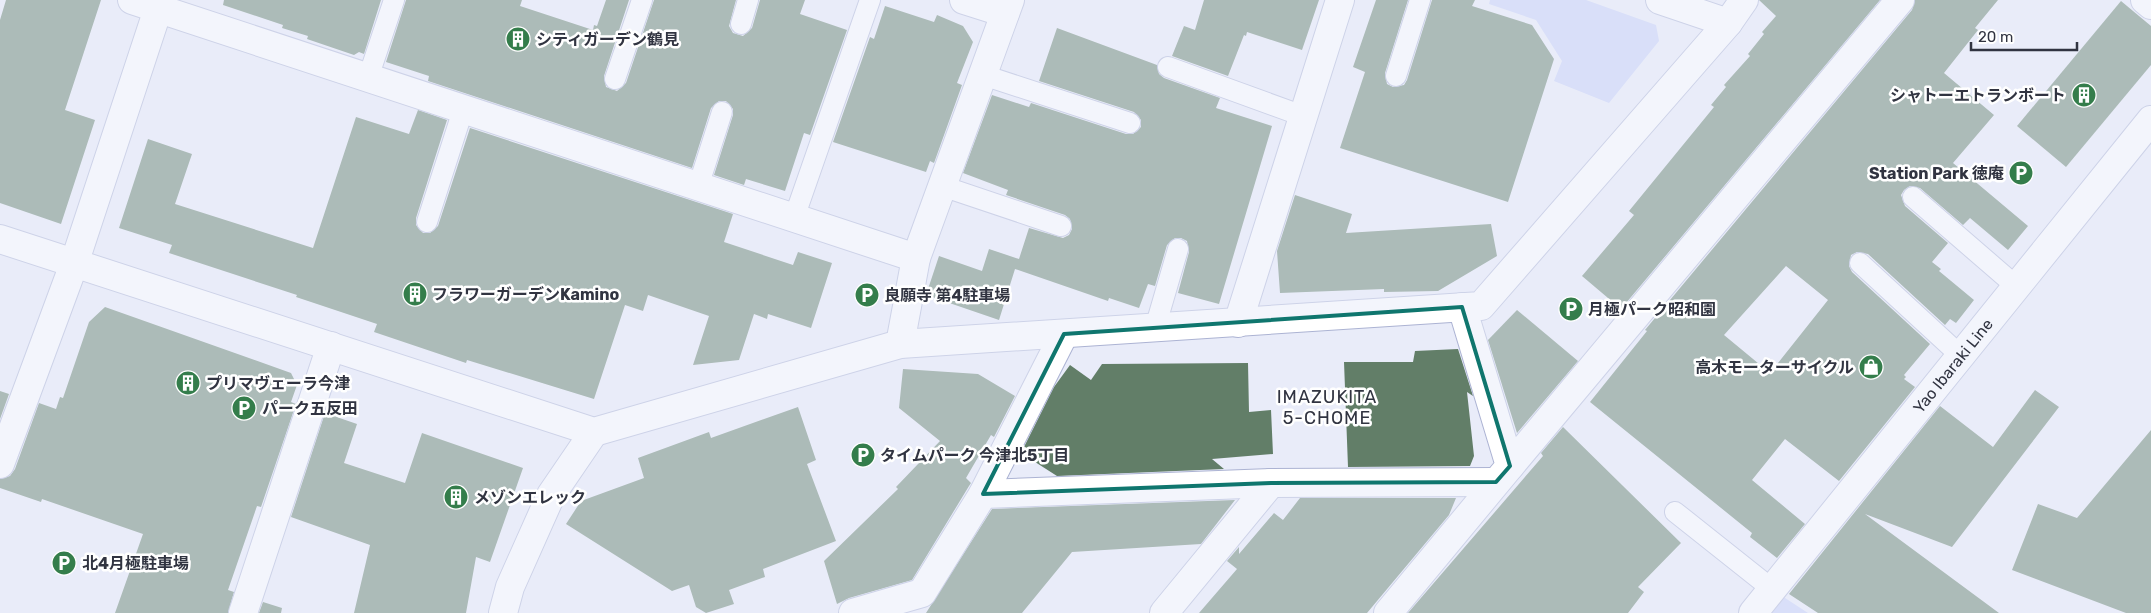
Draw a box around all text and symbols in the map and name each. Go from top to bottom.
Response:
scale bar [1971,20,2077,52]
building icon: シティガーデン鶴見 [505,26,531,52]
text: 20 m [1978,28,2013,46]
place label: シティガーデン鶴見 [536,30,679,49]
building icon: シャトーエトランボート [2071,82,2097,108]
place label: シャトーエトランボート [1890,86,2066,105]
parking icon: Station Park 徳庵 [2008,160,2034,186]
place label: Station Park 徳庵 [1869,164,2004,183]
building icon: フラワーガーデンKamino [402,281,428,307]
parking icon: 良願寺 第4駐車場 [854,282,880,308]
place label: フラワーガーデンKamino [432,285,619,304]
place label: 良願寺 第4駐車場 [884,286,1010,305]
parking icon: 月極パーク昭和園 [1558,296,1584,322]
place label: 月極パーク昭和園 [1588,300,1716,319]
street label: Yao Ibaraki Line [1909,315,1997,417]
shop icon: 高木モーターサイクル [1858,354,1884,380]
place label: 高木モーターサイクル [1695,358,1854,377]
building icon: プリマヴェーラ今津 [175,370,201,396]
place label: プリマヴェーラ今津 [206,374,350,393]
district label: IMAZUKITA 5-CHOME [1277,386,1377,429]
parking icon: パーク五反田 [231,395,257,421]
place label: パーク五反田 [262,399,358,418]
parking icon: タイムパーク 今津北5丁目 [850,442,876,468]
place label: タイムパーク 今津北5丁目 [880,446,1069,465]
building icon: メゾンエレック [443,484,469,510]
place label: メゾンエレック [474,488,586,507]
parking icon: 北4月極駐車場 [51,550,77,576]
place label: 北4月極駐車場 [82,554,189,573]

